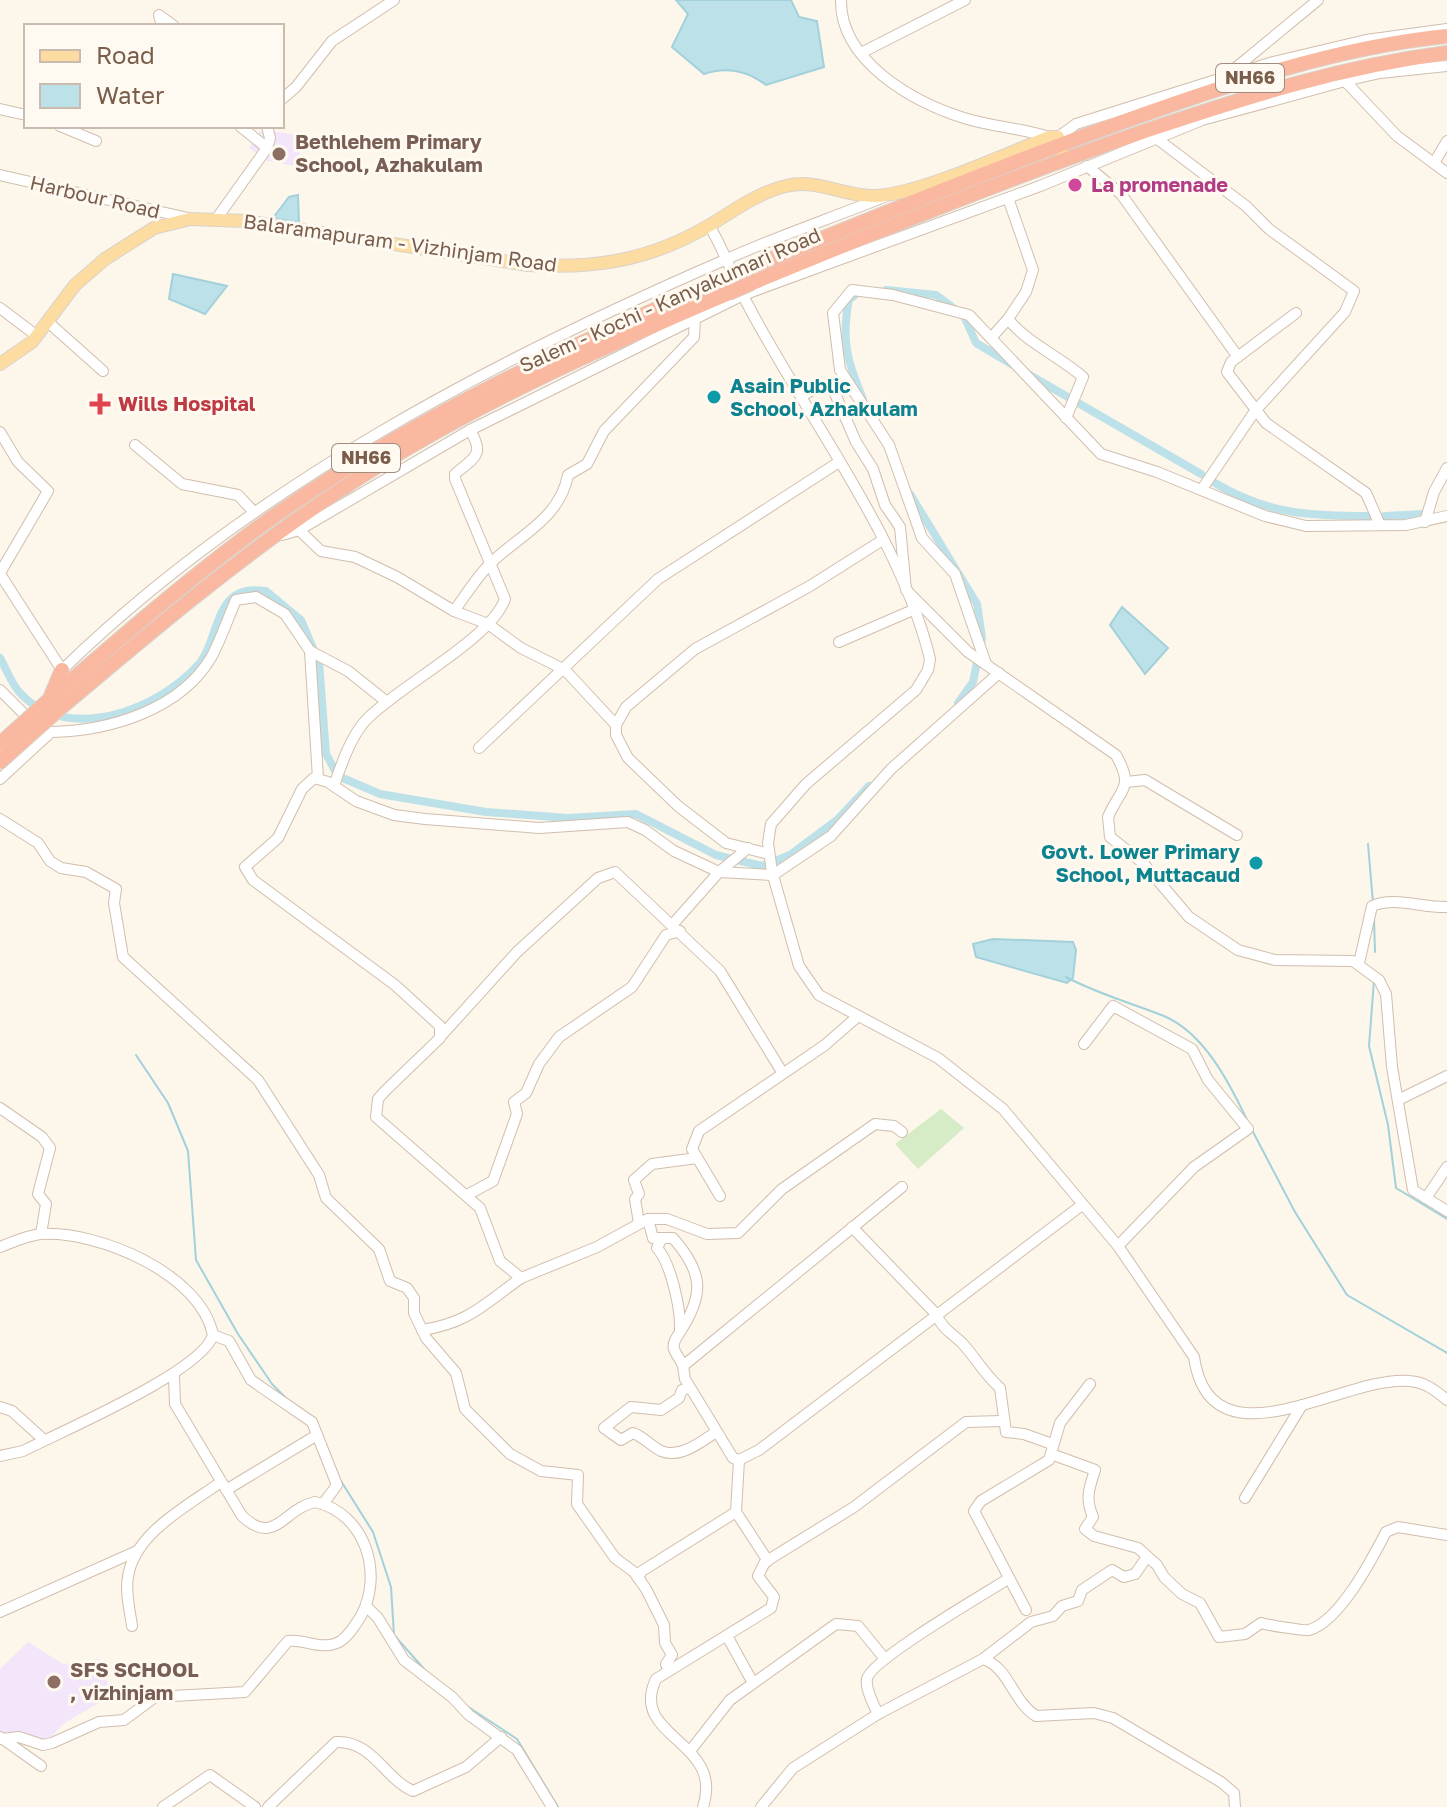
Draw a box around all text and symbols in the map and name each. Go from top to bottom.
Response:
legend [24,24,284,128]
text: Road [96,40,155,69]
road number: NH66 [1216,64,1284,92]
text: Water [96,80,164,109]
place label: Bethlehem Primary School, Azhakulam [295,129,483,176]
marker: Bethlehem Primary School, Azhakulam [270,145,288,163]
street label: Harbour Road [28,169,162,223]
place label: La promenade [1091,172,1228,196]
marker: La promenade [1066,176,1084,194]
street label: Balaramapuram - Vizhinjam Road [242,208,558,276]
street label: Salem - Kochi - Kanyakumari Road [515,222,824,377]
place label: Asain Public School, Azhakulam [730,373,918,420]
marker: Asain Public School, Azhakulam [705,388,723,406]
place label: Wills Hospital [118,391,256,415]
marker: Wills Hospital [89,393,111,415]
road number: NH66 [332,444,400,472]
place label: Govt. Lower Primary School, Muttacaud [1041,839,1240,886]
marker: Govt. Lower Primary School, Muttacaud [1247,854,1265,872]
place label: SFS SCHOOL , vizhinjam [70,1657,199,1704]
marker: SFS SCHOOL , vizhinjam [45,1673,63,1691]

